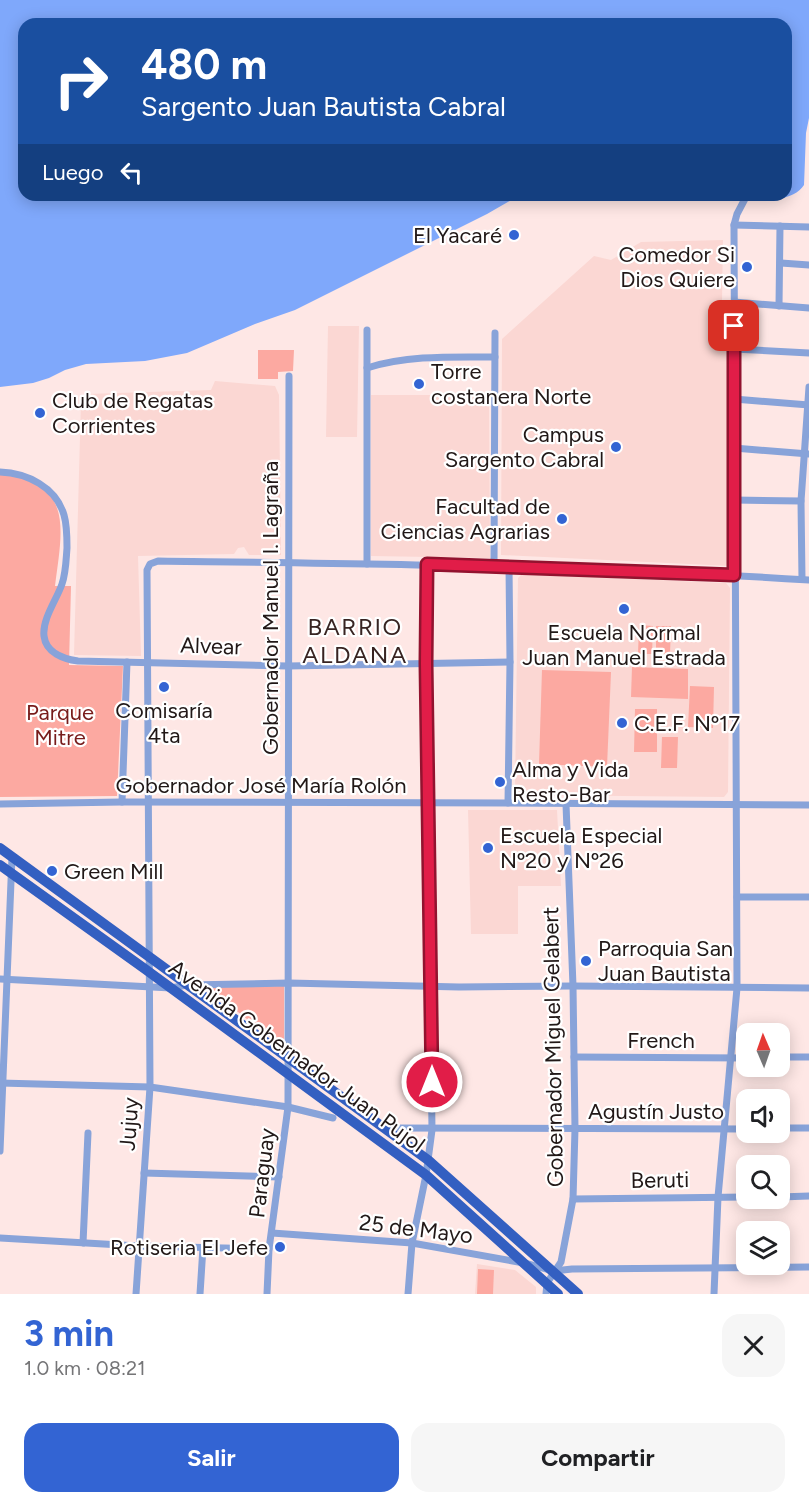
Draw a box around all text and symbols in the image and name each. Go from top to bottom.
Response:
text: 480 m [141,39,267,90]
icon: right [42,42,120,120]
text: Sargento Juan Bautista Cabral [141,90,506,123]
icon: left [115,156,148,189]
text: Luego [42,159,103,186]
place label: El Yacaré [413,222,502,249]
marker: El Yacaré [507,228,521,242]
place label: Comedor Si Dios Quiere [619,241,735,293]
marker: Comedor Si Dios Quiere [740,260,754,274]
pin [708,300,759,351]
icon: arrive [717,309,750,342]
place label: Torre costanera Norte [431,358,591,410]
marker: Torre costanera Norte [412,377,426,391]
place label: Club de Regatas Corrientes [52,387,213,439]
marker: Club de Regatas Corrientes [33,406,47,420]
place label: Campus Sargento Cabral [445,421,604,473]
marker: Campus Sargento Cabral [609,440,623,454]
street label: Gobernador Manuel I. Lagraña [257,461,284,755]
place label: Facultad de Ciencias Agrarias [381,493,550,545]
marker: Facultad de Ciencias Agrarias [555,512,569,526]
marker: Escuela Normal Juan Manuel Estrada [617,602,631,616]
district label: BARRIO ALDANA [302,612,408,669]
place label: Escuela Normal Juan Manuel Estrada [522,619,726,671]
street label: Alvear [180,631,243,661]
marker: Comisaría 4ta [157,680,171,694]
place label: Comisaría 4ta [115,697,213,749]
park label: Parque Mitre [26,699,94,751]
place label: C.E.F. Nº17 [634,710,740,737]
marker: C.E.F. Nº17 [615,716,629,730]
place label: Alma y Vida Resto-Bar [512,756,629,808]
street label: Gobernador José María Rolón [115,772,407,799]
marker: Alma y Vida Resto-Bar [493,775,507,789]
place label: Escuela Especial Nº20 y Nº26 [500,822,662,874]
marker: Escuela Especial Nº20 y Nº26 [481,841,495,855]
place label: Green Mill [64,858,163,885]
marker: Green Mill [45,864,59,878]
street label: Gobernador Miguel Gelabert [537,907,569,1187]
place label: Parroquia San Juan Bautista [598,935,733,987]
street label: Avenida Gobernador Juan Pujol [164,954,430,1158]
marker: Parroquia San Juan Bautista [579,954,593,968]
north arrow [736,1023,790,1077]
map controls [736,1023,790,1275]
street label: French [627,1027,695,1054]
position arrow [400,1050,464,1114]
button: sound [736,1089,790,1143]
street label: Jujuy [114,1096,144,1152]
street label: Agustín Justo [588,1098,724,1125]
street label: Paraguay [243,1126,281,1219]
button: search [736,1155,790,1209]
street label: Beruti [630,1166,690,1194]
street label: 25 de Mayo [358,1209,474,1249]
button: layers [736,1221,790,1275]
place label: Rotiseria El Jefe [110,1234,268,1261]
marker: Rotiseria El Jefe [273,1240,287,1254]
text: 3 min [24,1312,114,1355]
button: close [722,1314,785,1377]
text: 1.0 km · 08:21 [24,1356,145,1380]
button: Salir [24,1423,399,1492]
button: Compartir [411,1423,785,1492]

